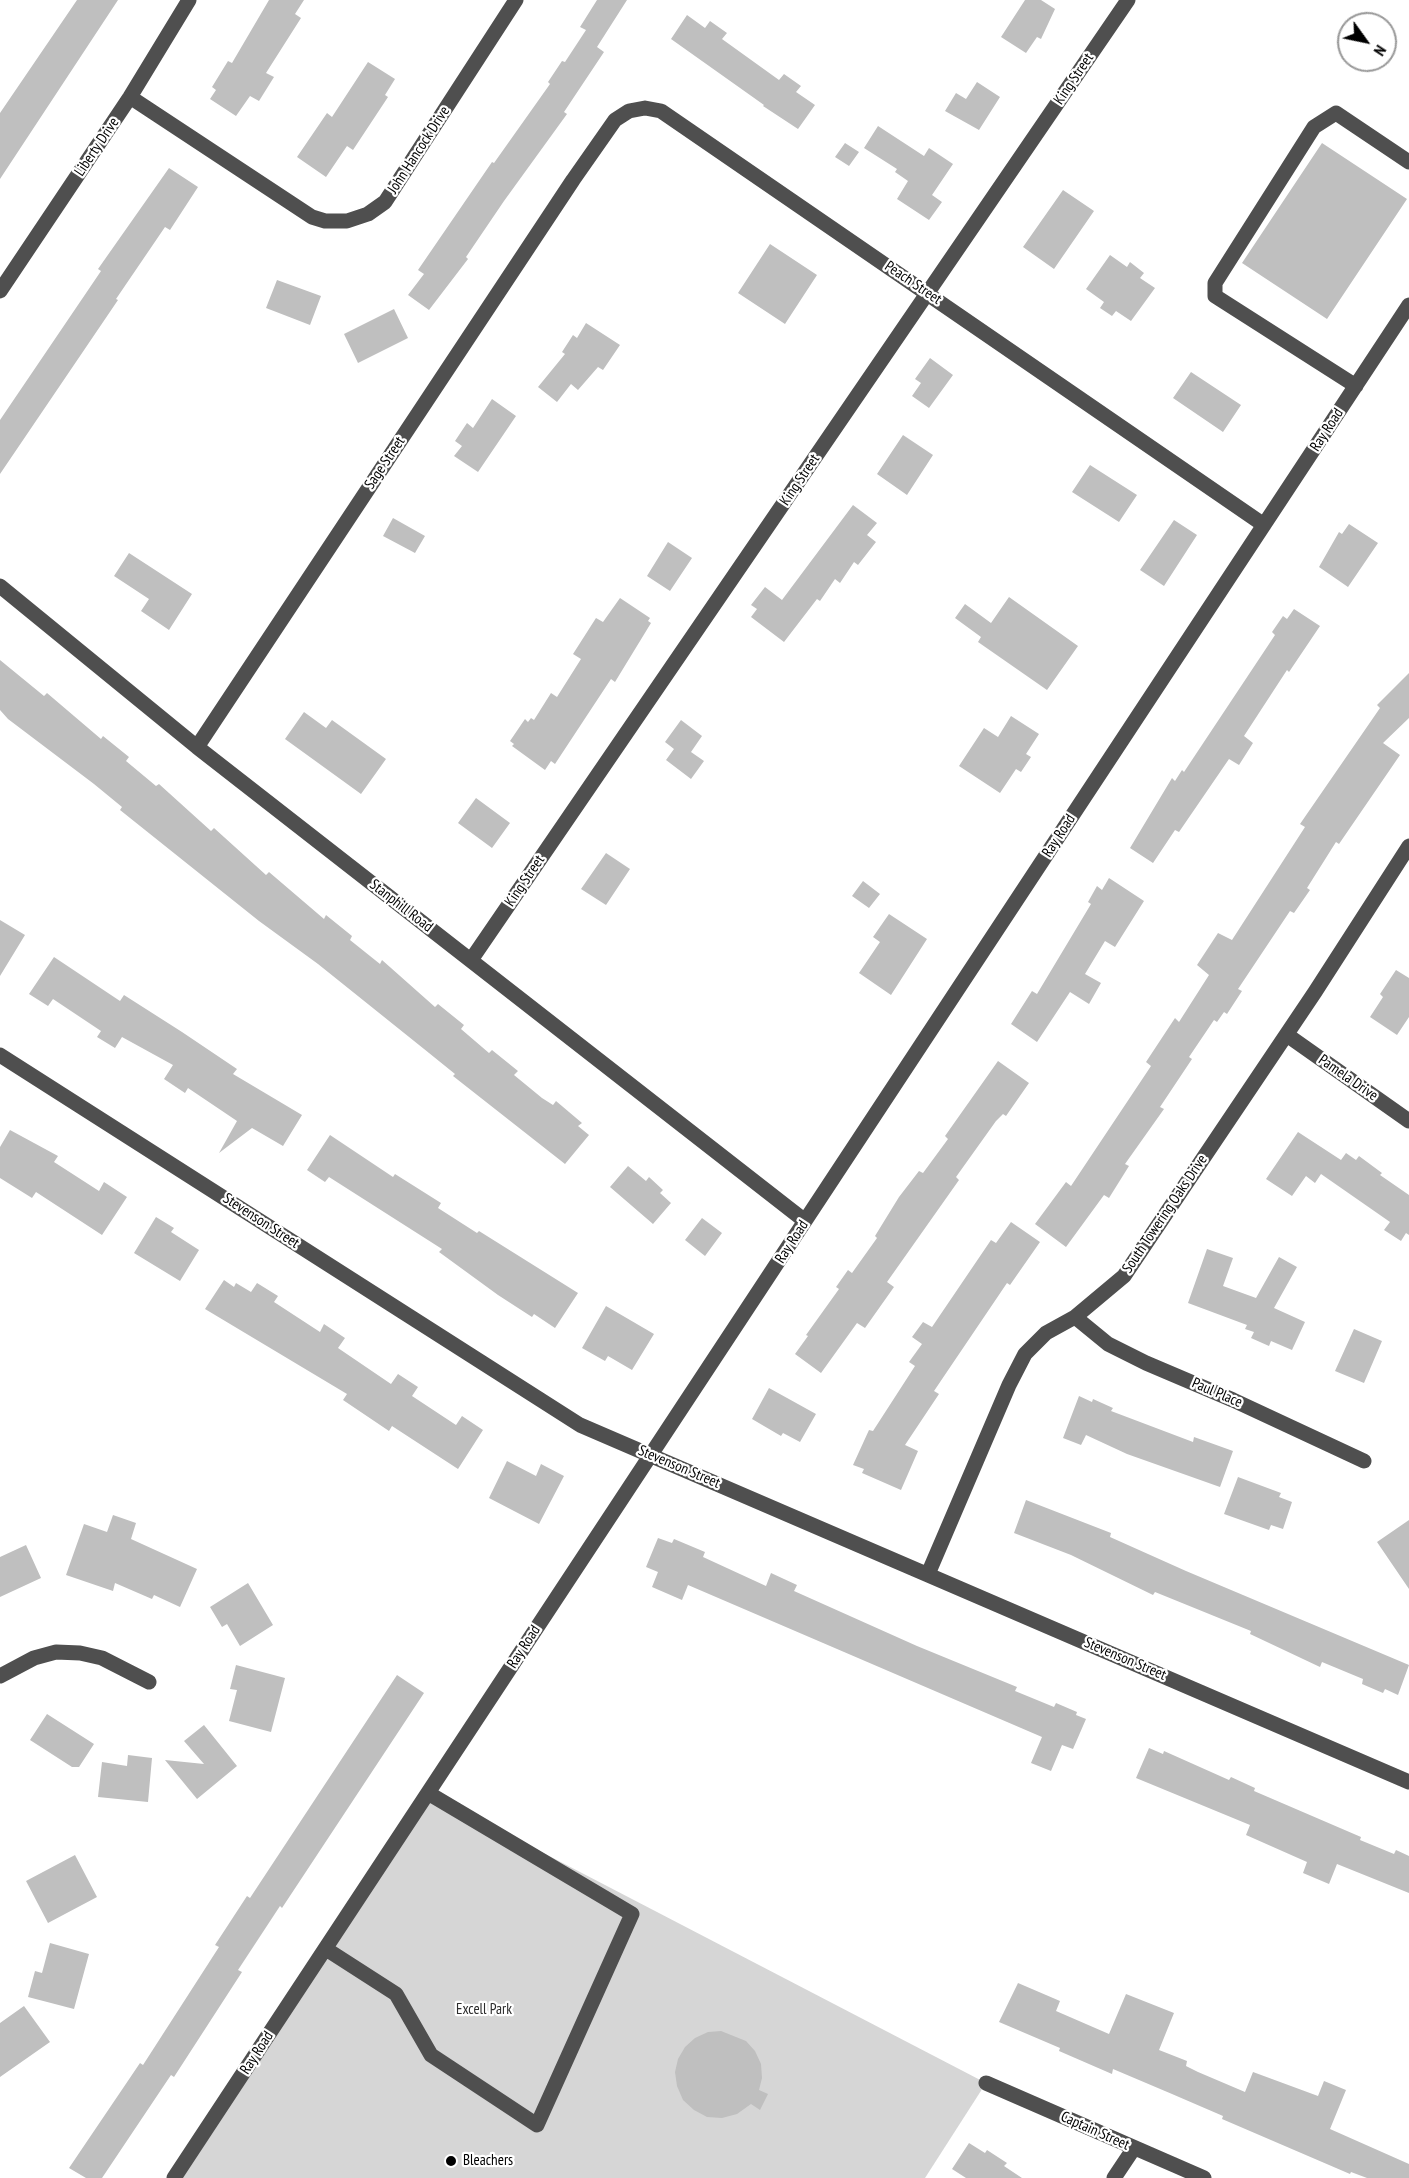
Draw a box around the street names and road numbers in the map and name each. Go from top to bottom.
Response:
street label: King Street [1050,50,1098,108]
street label: John Hancock Drive [384,103,454,197]
street label: Liberty Drive [71,114,123,180]
street label: Peach Street [881,257,945,309]
street label: Ray Road [1306,405,1348,455]
street label: Sage Street [361,433,409,493]
street label: King Street [776,451,824,509]
street label: Ray Road [1038,811,1080,861]
street label: King Street [501,852,549,910]
street label: Stanphill Road [366,876,436,936]
street label: Pamela Drive [1315,1051,1381,1105]
street label: South Towering Oaks Drive [1119,1151,1211,1277]
street label: Stevenson Street [219,1190,303,1252]
street label: Ray Road [771,1217,813,1267]
street label: Paul Place [1189,1374,1245,1412]
street label: Stevenson Street [635,1442,723,1492]
street label: Ray Road [503,1622,545,1672]
street label: Stevenson Street [1081,1634,1169,1684]
street label: Ray Road [236,2028,278,2078]
street label: Captain Street [1058,2108,1132,2154]

